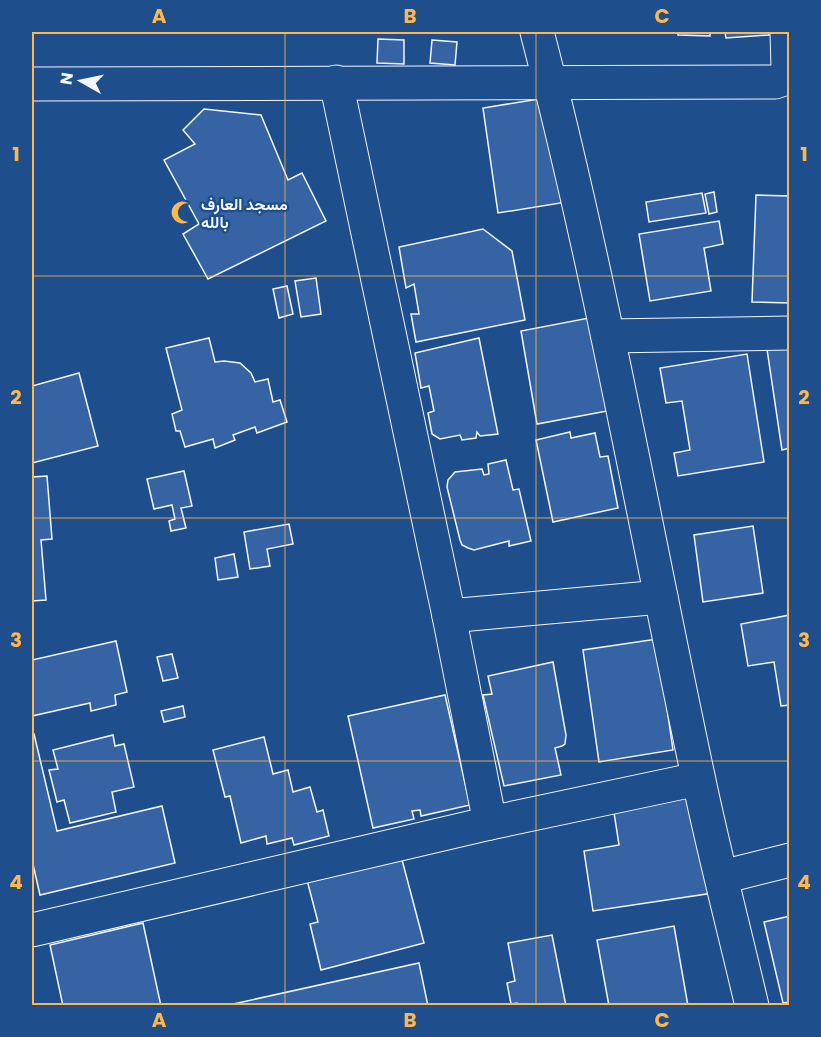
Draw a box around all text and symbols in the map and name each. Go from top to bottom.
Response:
text: A [152,2,167,30]
text: B [403,2,417,30]
text: C [654,2,670,30]
north arrow [51,51,111,111]
text: N [54,71,79,86]
text: 1 [12,140,20,168]
text: 1 [800,140,808,168]
place label: مسجد العارف بالله [201,193,288,234]
mosque icon: مسجد العارف بالله [170,200,196,226]
text: 2 [10,383,22,411]
text: 2 [798,383,810,411]
text: 3 [10,626,22,654]
text: 3 [798,626,810,654]
text: 4 [9,868,23,896]
text: 4 [797,868,811,896]
text: A [152,1006,167,1034]
text: B [403,1006,417,1034]
text: C [654,1006,670,1034]

